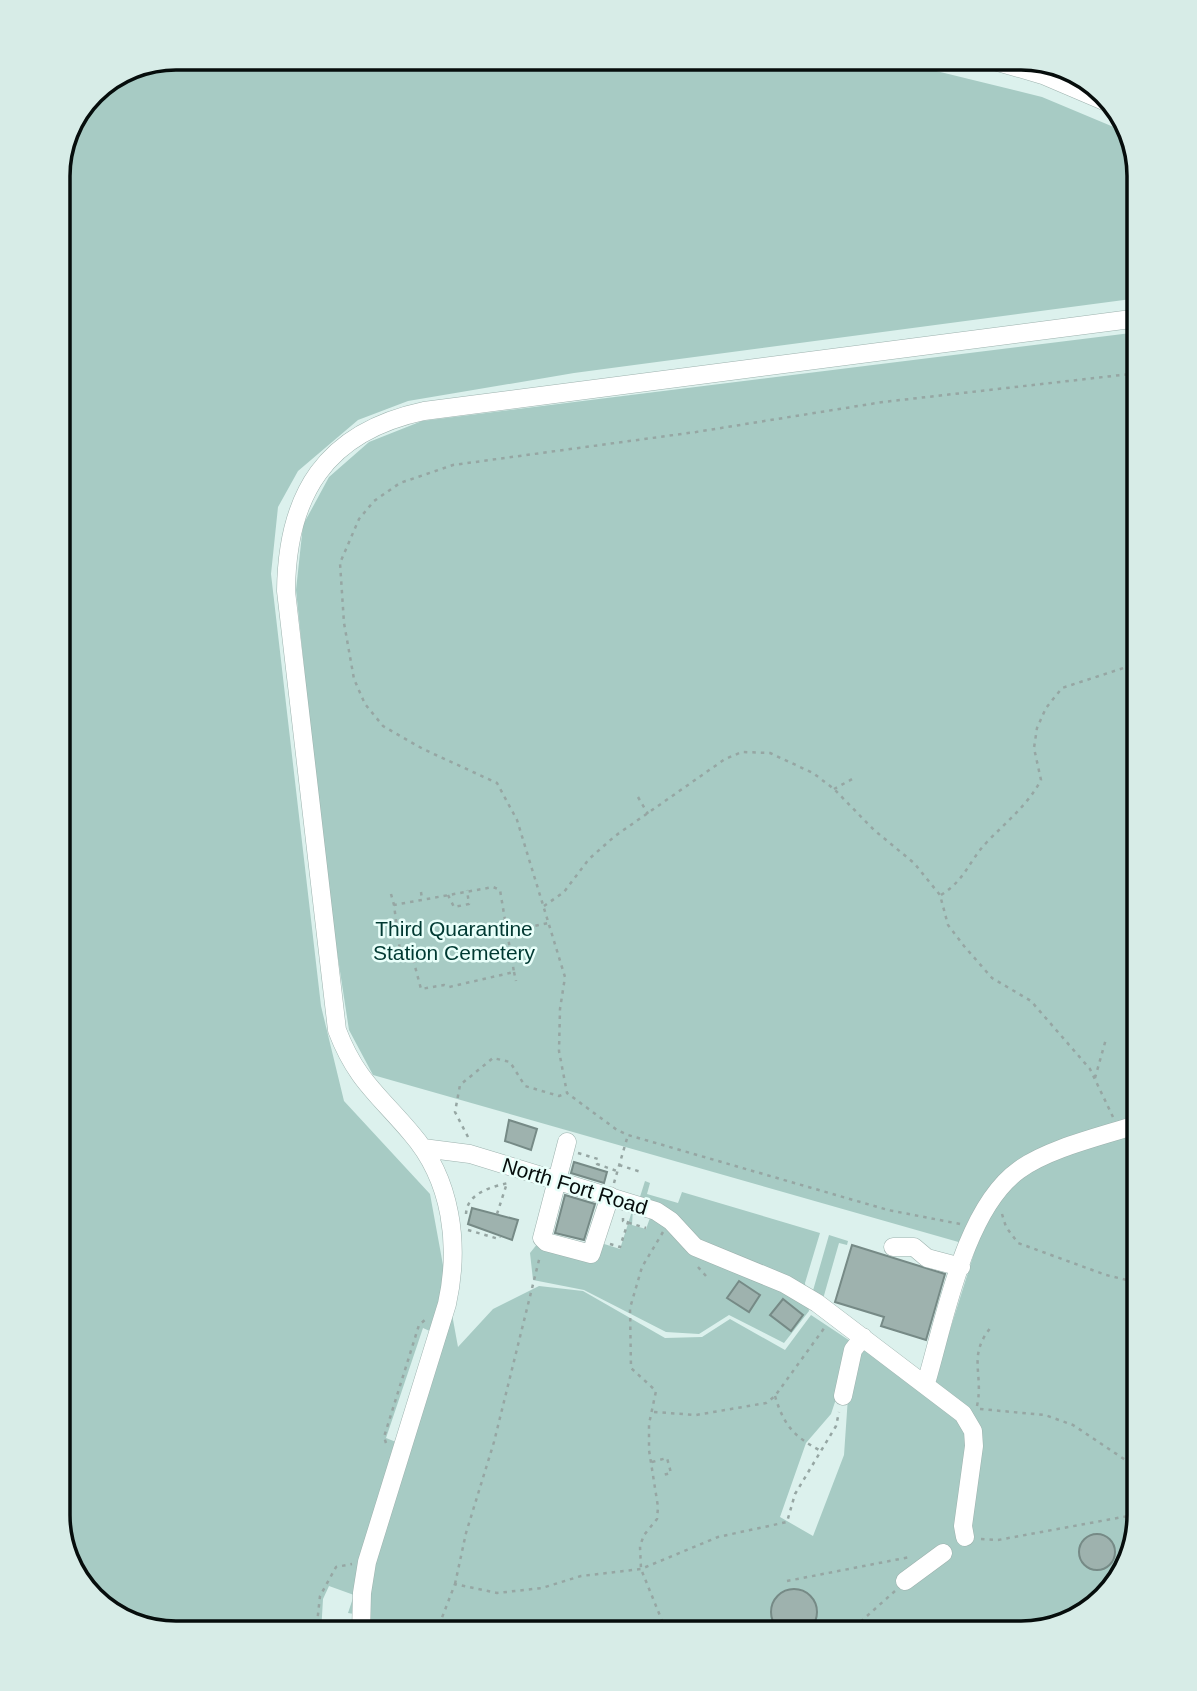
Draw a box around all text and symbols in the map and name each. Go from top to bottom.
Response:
park label: Third Quarantine Station Cemetery [373,917,536,964]
street label: North Fort Road [500,1153,650,1219]

